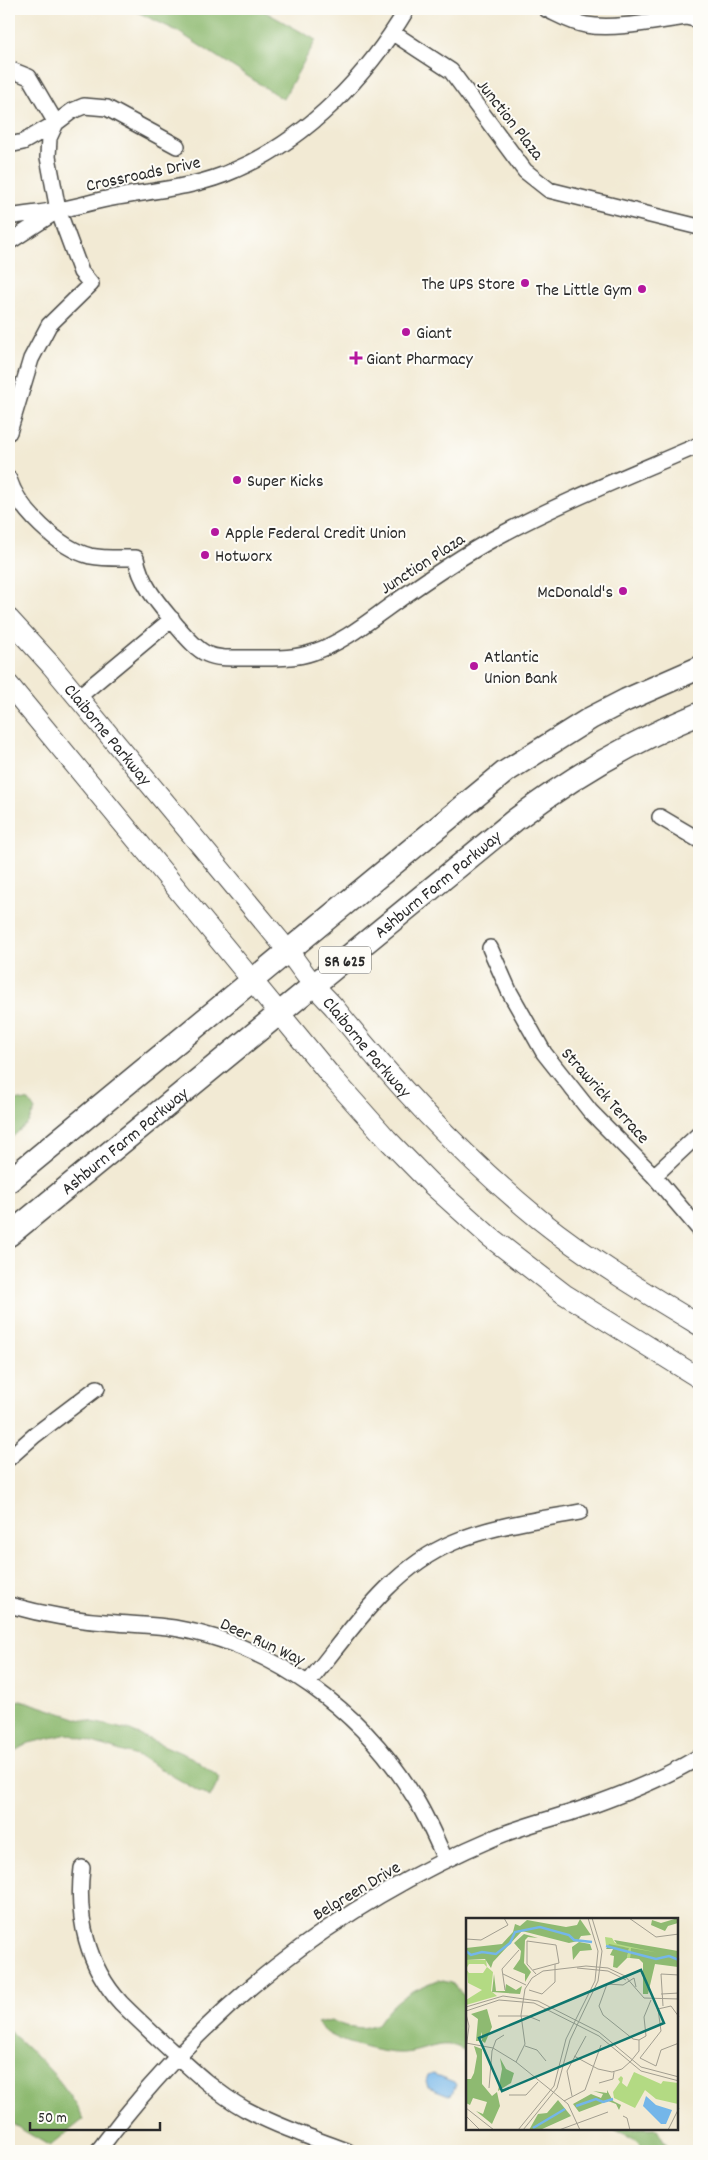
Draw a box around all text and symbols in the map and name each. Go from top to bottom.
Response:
street label: Junction Plaza [469,75,549,167]
street label: Crossroads Drive [84,151,203,200]
place label: The UPS Store [421,273,515,298]
marker: The UPS Store [519,277,531,289]
place label: The Little Gym [536,279,632,304]
marker: The Little Gym [636,283,648,295]
place label: Giant [416,322,452,347]
marker: Giant [400,326,412,338]
place label: Giant Pharmacy [366,348,473,373]
marker: Giant Pharmacy [350,352,362,364]
place label: Super Kicks [247,470,324,495]
marker: Super Kicks [231,474,243,486]
place label: Apple Federal Credit Union [225,522,406,547]
marker: Apple Federal Credit Union [209,526,221,538]
street label: Junction Plaza [376,528,471,602]
place label: Hotworx [215,545,272,570]
marker: Hotworx [199,549,211,561]
place label: McDonald's [537,581,613,606]
marker: McDonald's [617,585,629,597]
place label: Atlantic Union Bank [484,646,557,692]
marker: Atlantic Union Bank [468,660,480,672]
street label: Claiborne Parkway [57,679,157,793]
street label: Ashburn Farm Parkway [370,825,509,945]
road number: SR 625 [319,946,371,974]
street label: Claiborne Parkway [316,992,416,1105]
street label: Strawrick Terrace [554,1043,654,1150]
street label: Ashburn Farm Parkway [57,1082,195,1202]
street label: Deer Run Way [215,1613,309,1674]
street label: Belgreen Drive [309,1856,406,1928]
inset map [466,1918,678,2130]
scale bar [30,2100,160,2132]
text: 50 m [38,2108,67,2130]

